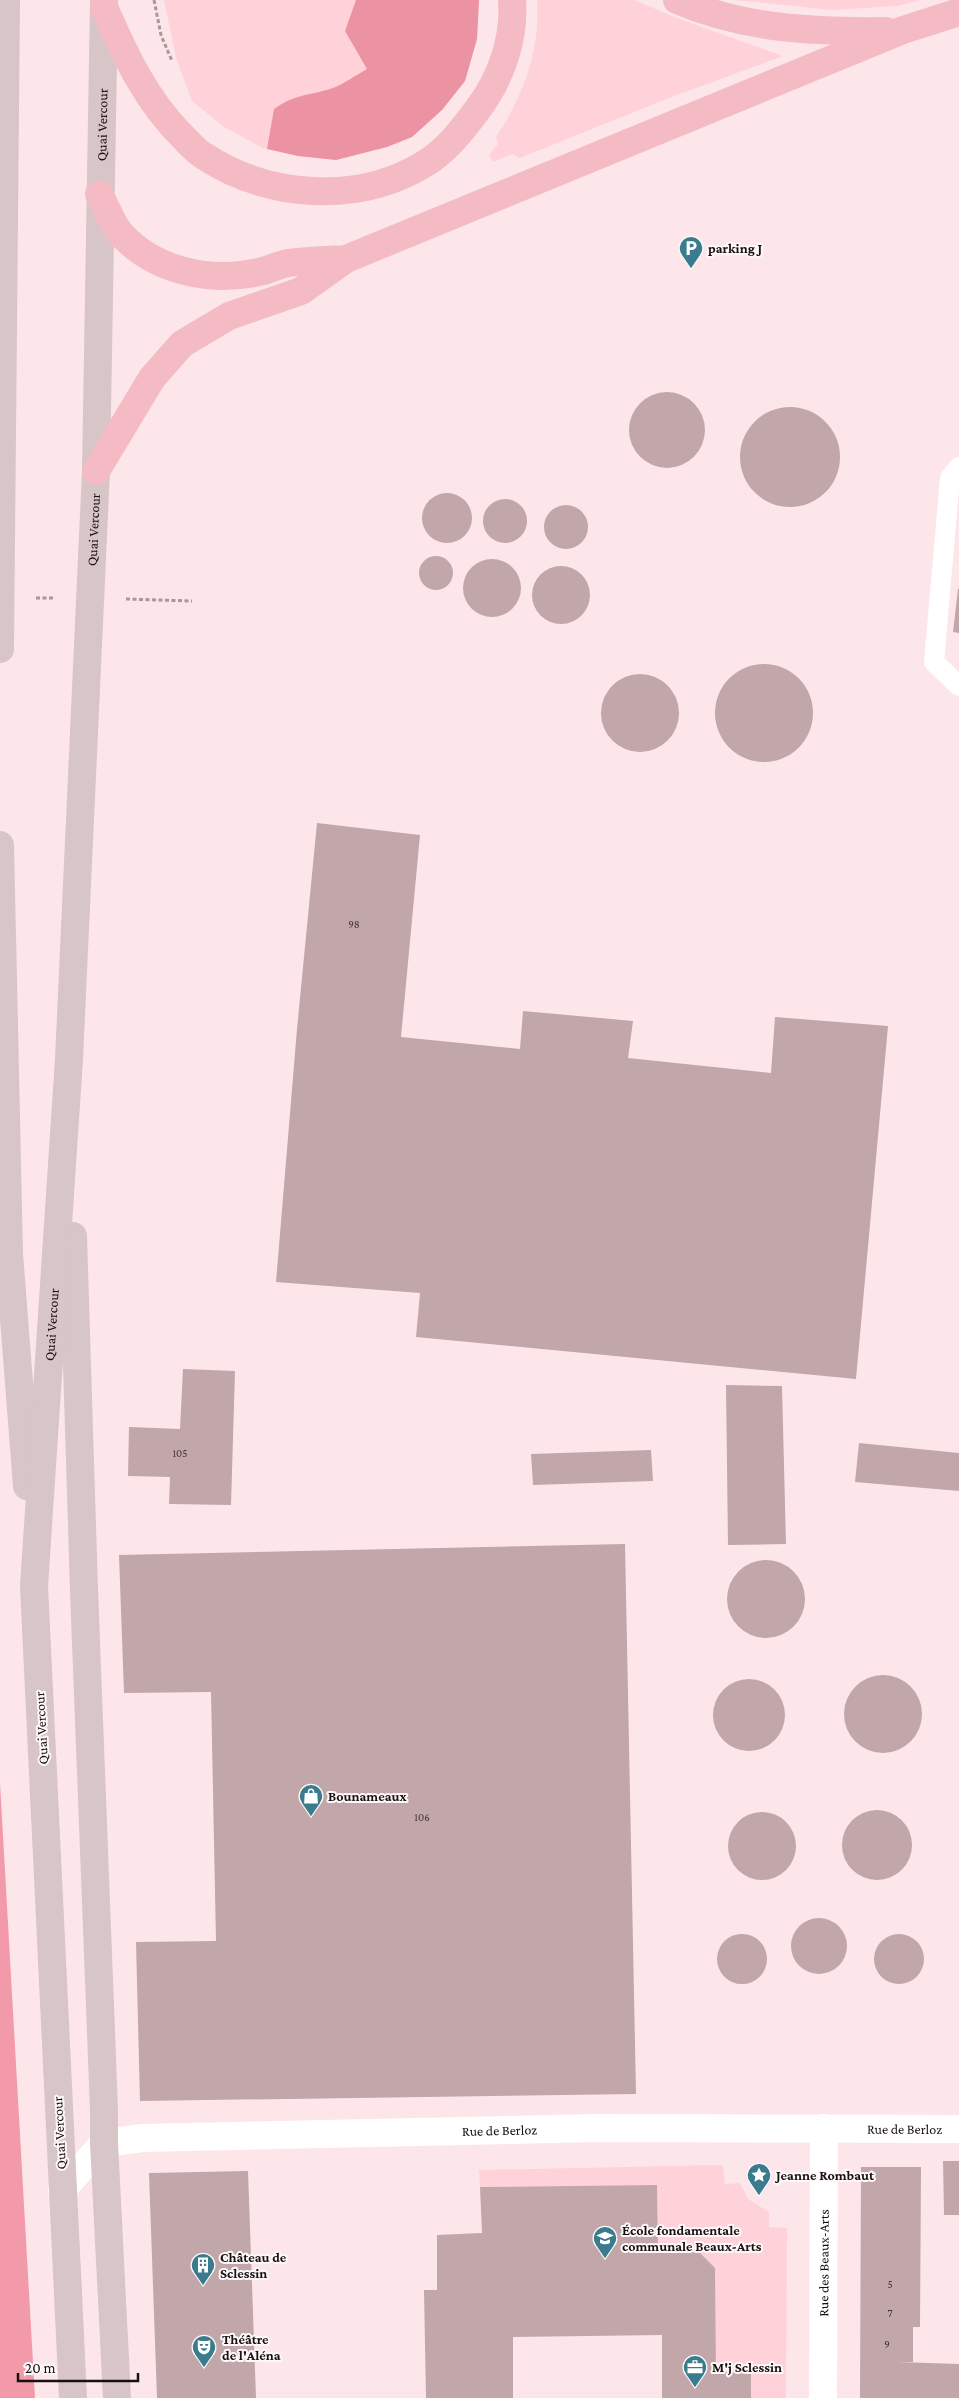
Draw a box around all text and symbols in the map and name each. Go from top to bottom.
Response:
street label: Quai Vercour [93,88,111,161]
parking icon: parking J [678,235,704,269]
place label: parking J [708,240,762,256]
street label: Quai Vercour [84,493,103,566]
house number: 98 [348,918,360,930]
street label: Quai Vercour [41,1288,62,1361]
house number: 105 [172,1447,188,1459]
street label: Quai Vercour [31,1691,51,1765]
shop icon: Bounameaux [298,1783,324,1817]
place label: Bounameaux [328,1788,407,1804]
house number: 106 [414,1811,430,1823]
street label: Quai Vercour [49,2096,69,2170]
street label: Rue de Berloz [462,2121,537,2139]
street label: Rue de Berloz [867,2121,942,2137]
place icon: Jeanne Rombaut [746,2162,772,2196]
place label: Jeanne Rombaut [774,2167,875,2183]
street label: Rue des Beaux-Arts [815,2209,832,2317]
place label: École fondamentale communale Beaux-Arts [622,2222,762,2254]
school or university icon: École fondamentale communale Beaux-Arts [592,2225,618,2259]
place label: Château de Sclessin [220,2249,287,2281]
building icon: Château de Sclessin [190,2252,216,2286]
house number: 5 [887,2278,893,2290]
house number: 7 [887,2307,893,2319]
place label: Théâtre de l'Aléna [222,2331,281,2363]
theatre icon: Théâtre de l'Aléna [191,2334,217,2368]
house number: 9 [884,2338,890,2350]
scale bar [18,2350,138,2382]
office icon: M'j Sclessin [682,2354,708,2388]
place label: M'j Sclessin [712,2359,782,2376]
text: 20 m [25,2360,56,2376]

